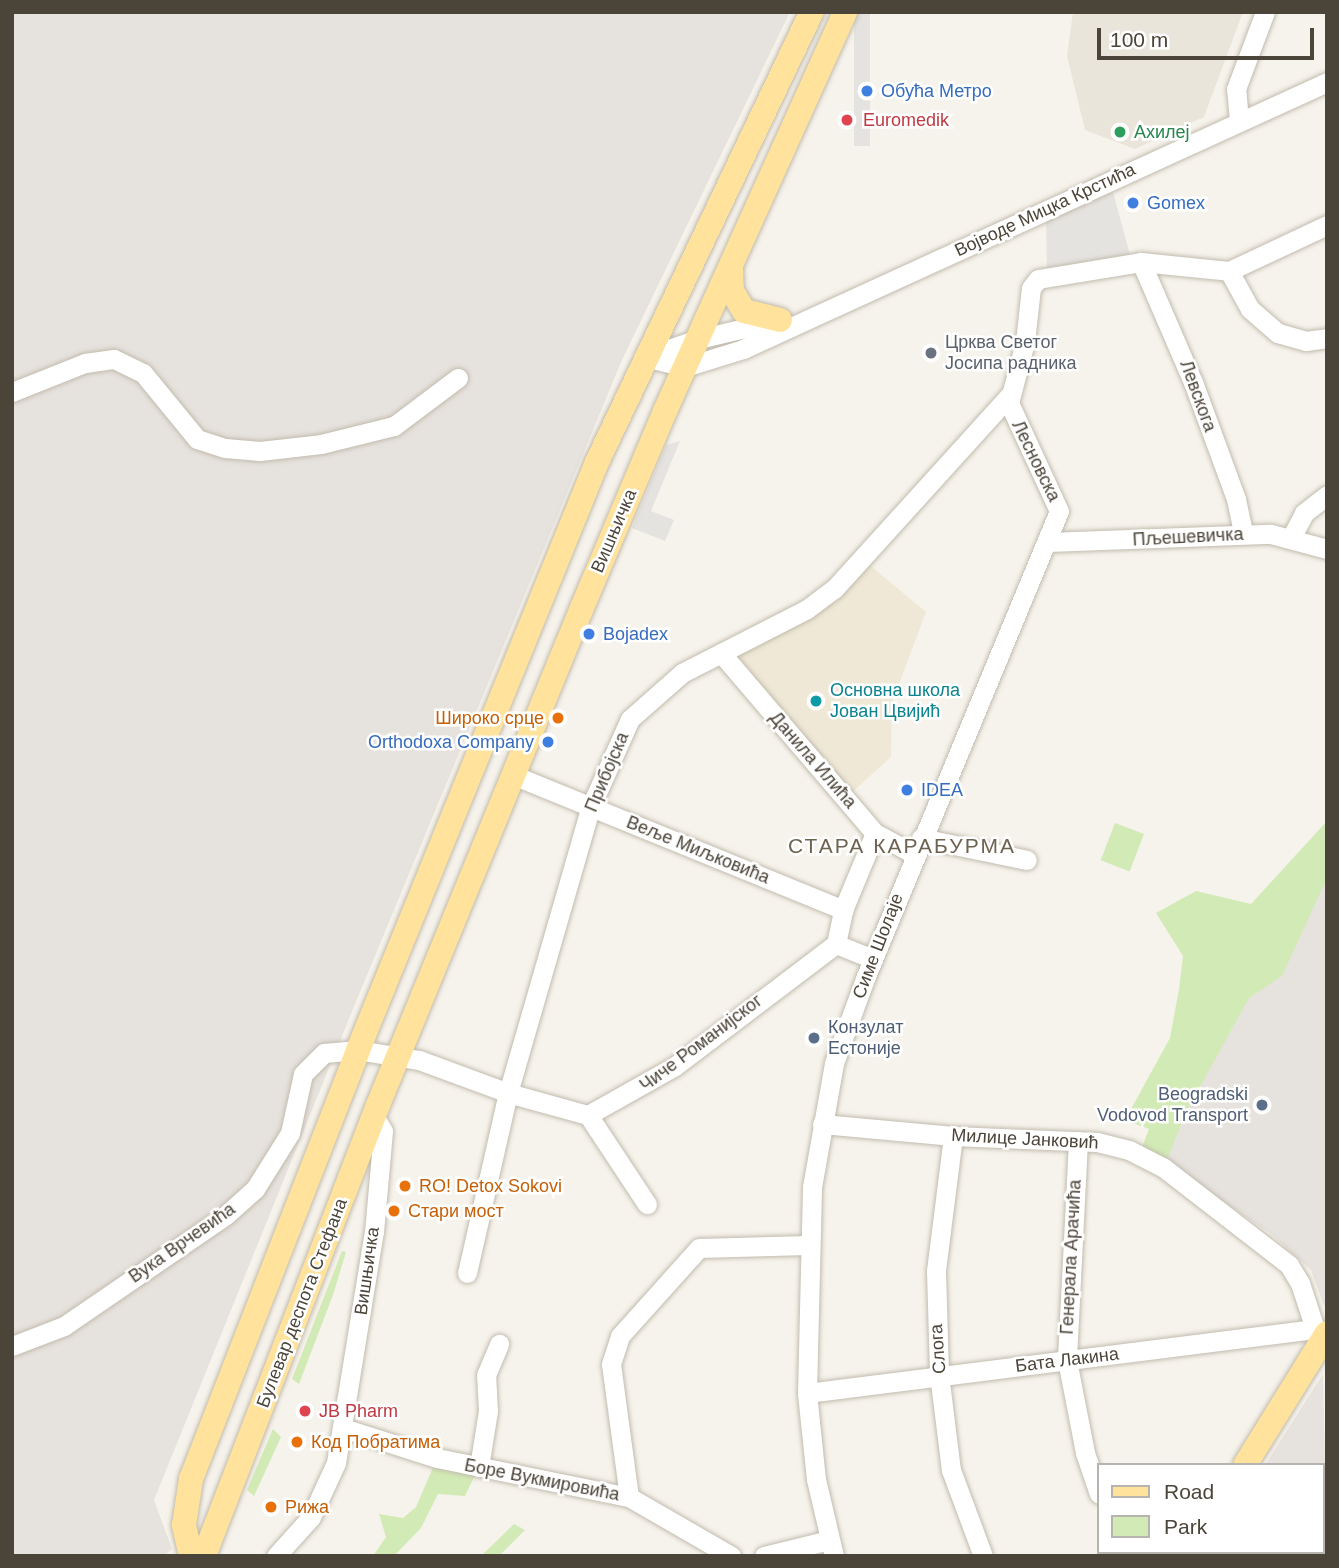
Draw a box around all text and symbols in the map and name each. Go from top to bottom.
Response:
scale bar [1101,14,1318,58]
text: 100 m [1110,28,1168,51]
place label: Обућа Метро [881,80,992,102]
marker: Обућа Метро [859,83,875,99]
place label: Euromedik [863,109,949,131]
marker: Euromedik [837,110,857,130]
place label: Ахилеј [1134,121,1190,143]
marker: Ахилеј [1112,124,1128,140]
street label: Војводе Мицка Крстића [951,159,1139,261]
place label: Gomex [1147,192,1205,214]
marker: Gomex [1125,195,1141,211]
place label: Црква Светог Јосипа радника [945,332,1077,374]
marker: Црква Светог Јосипа радника [923,345,939,361]
street label: Левскога [1175,357,1221,435]
street label: Лесновска [1007,417,1065,505]
street label: Вишњичка [587,486,641,576]
street label: Пљешевичка [1132,523,1244,551]
place label: Bojadex [603,623,668,645]
marker: Bojadex [581,626,597,642]
place label: Основна школа Јован Цвијић [830,680,960,722]
marker: Основна школа Јован Цвијић [808,693,824,709]
place label: Широко срце [435,707,544,729]
street label: Данила Илића [765,707,861,813]
marker: Широко срце [550,710,566,726]
street label: Прибојска [581,729,633,815]
place label: Orthodoxa Company [368,731,534,753]
marker: Orthodoxa Company [540,734,556,750]
place label: IDEA [921,779,963,801]
marker: IDEA [899,782,915,798]
street label: Веље Миљковића [623,811,773,889]
district label: СТАРА КАРАБУРМА [790,833,1014,859]
street label: Симе Шолаје [848,890,908,1002]
street label: Чиче Романијског [636,990,766,1096]
place label: Конзулат Естоније [828,1017,903,1060]
marker: Конзулат Естоније [806,1030,822,1046]
place label: Beogradski Vodovod Transport [1097,1084,1248,1126]
marker: Beogradski Vodovod Transport [1254,1097,1270,1113]
street label: Милице Јанковић [951,1124,1099,1154]
place label: RO! Detox Sokovi [419,1175,562,1197]
marker: RO! Detox Sokovi [397,1178,413,1194]
street label: Генерала Арачића [1056,1179,1086,1335]
street label: Булевар деспота Стефана [252,1195,352,1411]
street label: Вука Врчевића [125,1198,239,1288]
place label: Стари мост [408,1200,504,1222]
marker: Стари мост [386,1203,402,1219]
street label: Вишњичка [350,1226,384,1316]
street label: Слога [925,1323,951,1375]
street label: Бата Лакина [1014,1343,1120,1377]
place label: JB Pharm [319,1400,398,1422]
marker: JB Pharm [297,1403,313,1419]
place label: Код Побратима [311,1431,440,1453]
marker: Код Побратима [289,1434,305,1450]
street label: Боре Вукмировића [463,1454,621,1506]
legend [1098,1463,1325,1554]
text: Road [1164,1480,1214,1503]
place label: Рижа [285,1496,329,1518]
marker: Рижа [263,1499,279,1515]
text: Park [1164,1515,1207,1538]

